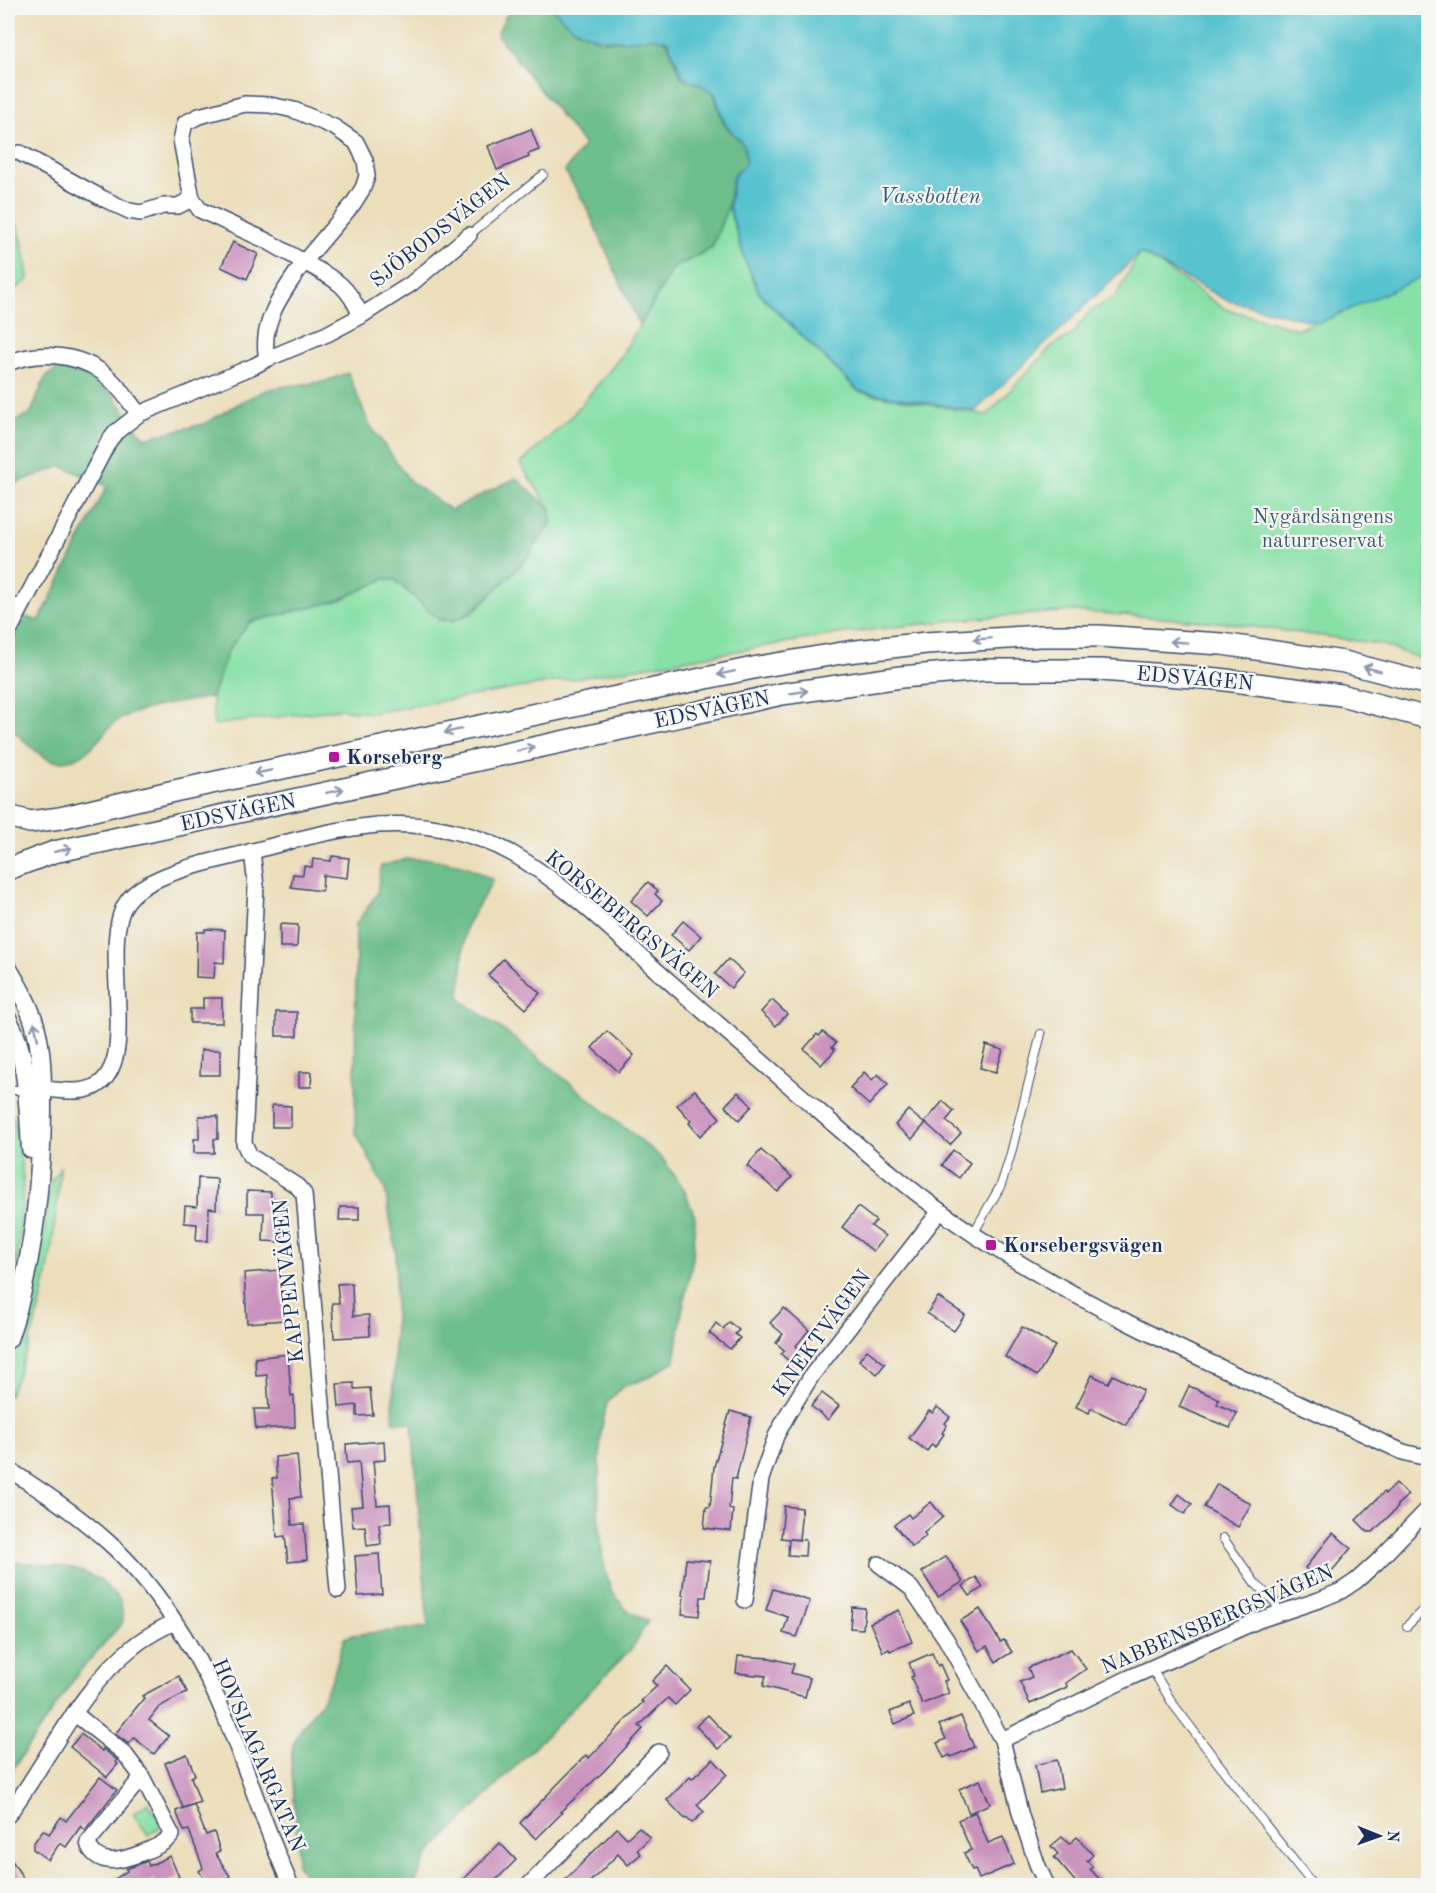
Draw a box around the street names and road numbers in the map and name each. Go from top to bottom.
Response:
street label: SJÖBODSVÄGEN [364,167,515,292]
street label: EDSVÄGEN [1135,660,1255,695]
street label: EDSVÄGEN [652,684,772,733]
street label: EDSVÄGEN [178,787,298,836]
street label: KORSEBERGSVÄGEN [541,844,724,1003]
street label: KAPPENVÄGEN [266,1198,309,1364]
street label: KNEKTVÄGEN [766,1264,875,1401]
street label: NABBENSBERGSVÄGEN [1097,1558,1337,1679]
street label: HOVSLAGARGATAN [207,1656,308,1855]

